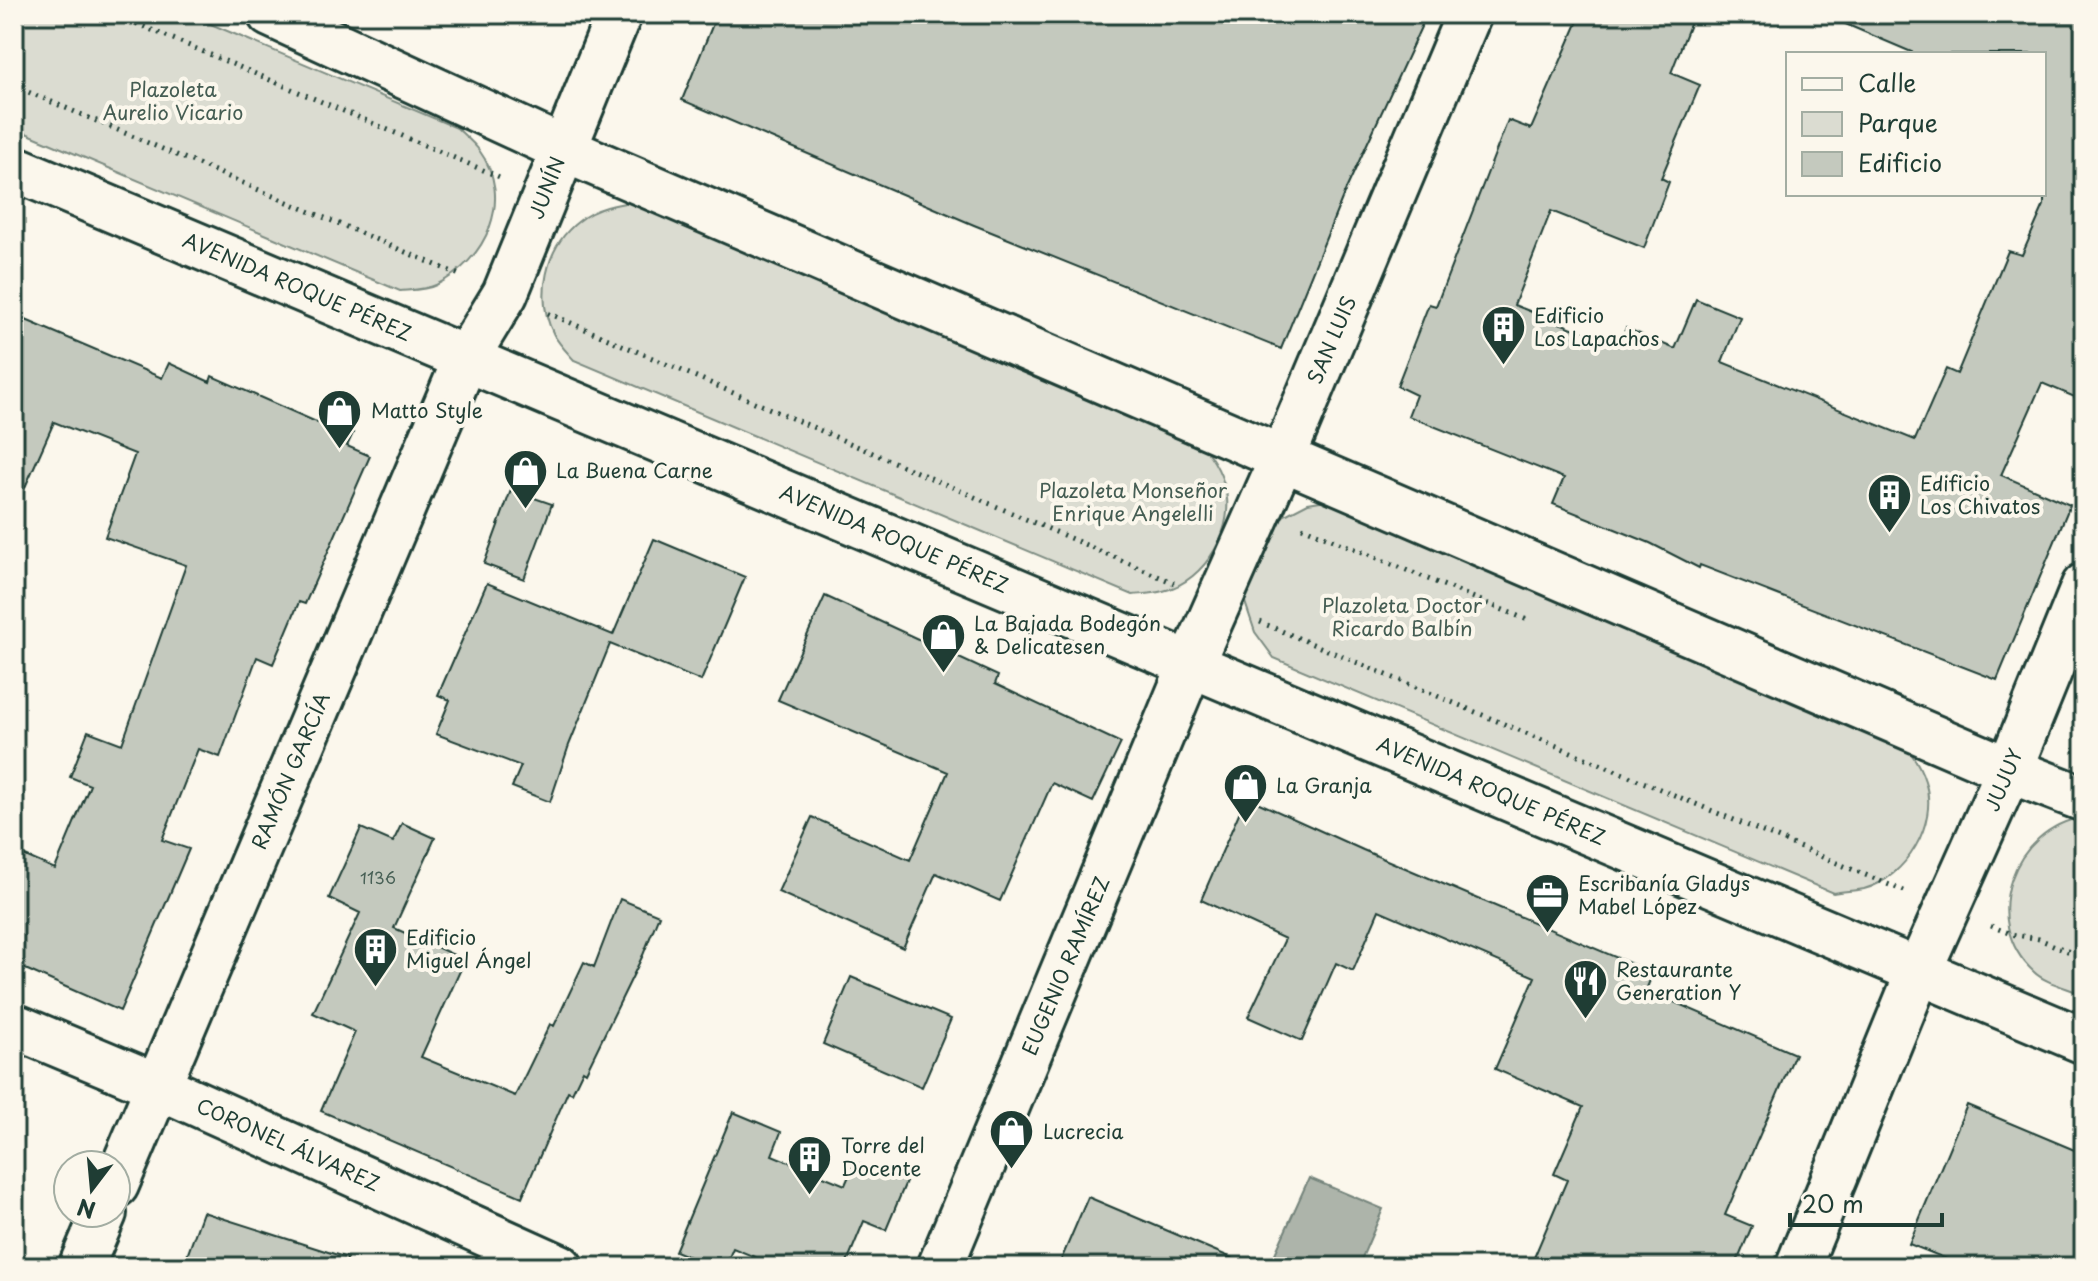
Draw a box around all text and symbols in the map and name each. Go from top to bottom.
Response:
legend [1786,52,2046,196]
text: Calle [1858,64,1916,100]
park label: Plazoleta Aurelio Vicario [103,74,243,127]
text: Parque [1858,104,1938,140]
text: Edificio [1858,144,1942,180]
street label: JUNÍN [520,152,572,223]
street label: AVENIDA ROQUE PÉREZ [178,224,416,348]
street label: SAN LUIS [1299,291,1363,388]
place label: Edificio Los Lapachos [1534,300,1659,353]
building icon: Edificio Los Lapachos [1479,304,1527,367]
shop icon: Matto Style [316,387,364,450]
place label: Matto Style [371,395,483,425]
shop icon: La Buena Carne [501,447,549,510]
place label: La Buena Carne [556,455,713,485]
place label: Edificio Los Chivatos [1920,468,2040,521]
building icon: Edificio Los Chivatos [1865,471,1913,534]
park label: Plazoleta Monseñor Enrique Angelelli [1039,475,1228,528]
street label: AVENIDA ROQUE PÉREZ [775,476,1013,600]
park label: Plazoleta Doctor Ricardo Balbín [1322,590,1483,643]
place label: La Bajada Bodegón & Delicatesen [974,608,1161,661]
shop icon: La Bajada Bodegón & Delicatesen [919,611,967,674]
street label: RAMÓN GARCÍA [243,687,337,854]
street label: AVENIDA ROQUE PÉREZ [1372,728,1610,852]
street label: JUJUY [1976,744,2030,816]
shop icon: La Granja [1221,762,1269,825]
place label: La Granja [1276,770,1372,800]
house number: 1136 [360,865,396,889]
place label: Escribanía Gladys Mabel López [1578,868,1750,921]
street label: EUGENIO RAMÍREZ [1014,871,1116,1060]
office icon: Escribanía Gladys Mabel López [1523,871,1571,934]
place label: Edificio Miguel Ángel [406,922,532,975]
building icon: Edificio Miguel Ángel [351,925,399,988]
place label: Restaurante Generation Y [1616,954,1742,1007]
restaurant icon: Restaurante Generation Y [1561,958,1609,1021]
street label: CORONEL ÁLVAREZ [192,1090,385,1198]
shop icon: Lucrecia [988,1108,1036,1171]
place label: Lucrecia [1043,1116,1124,1146]
place label: Torre del Docente [841,1130,925,1183]
building icon: Torre del Docente [786,1133,834,1196]
north arrow [52,1149,132,1229]
scale bar [1790,1177,1942,1227]
text: 20 m [1802,1185,1864,1221]
text: N [73,1191,99,1228]

